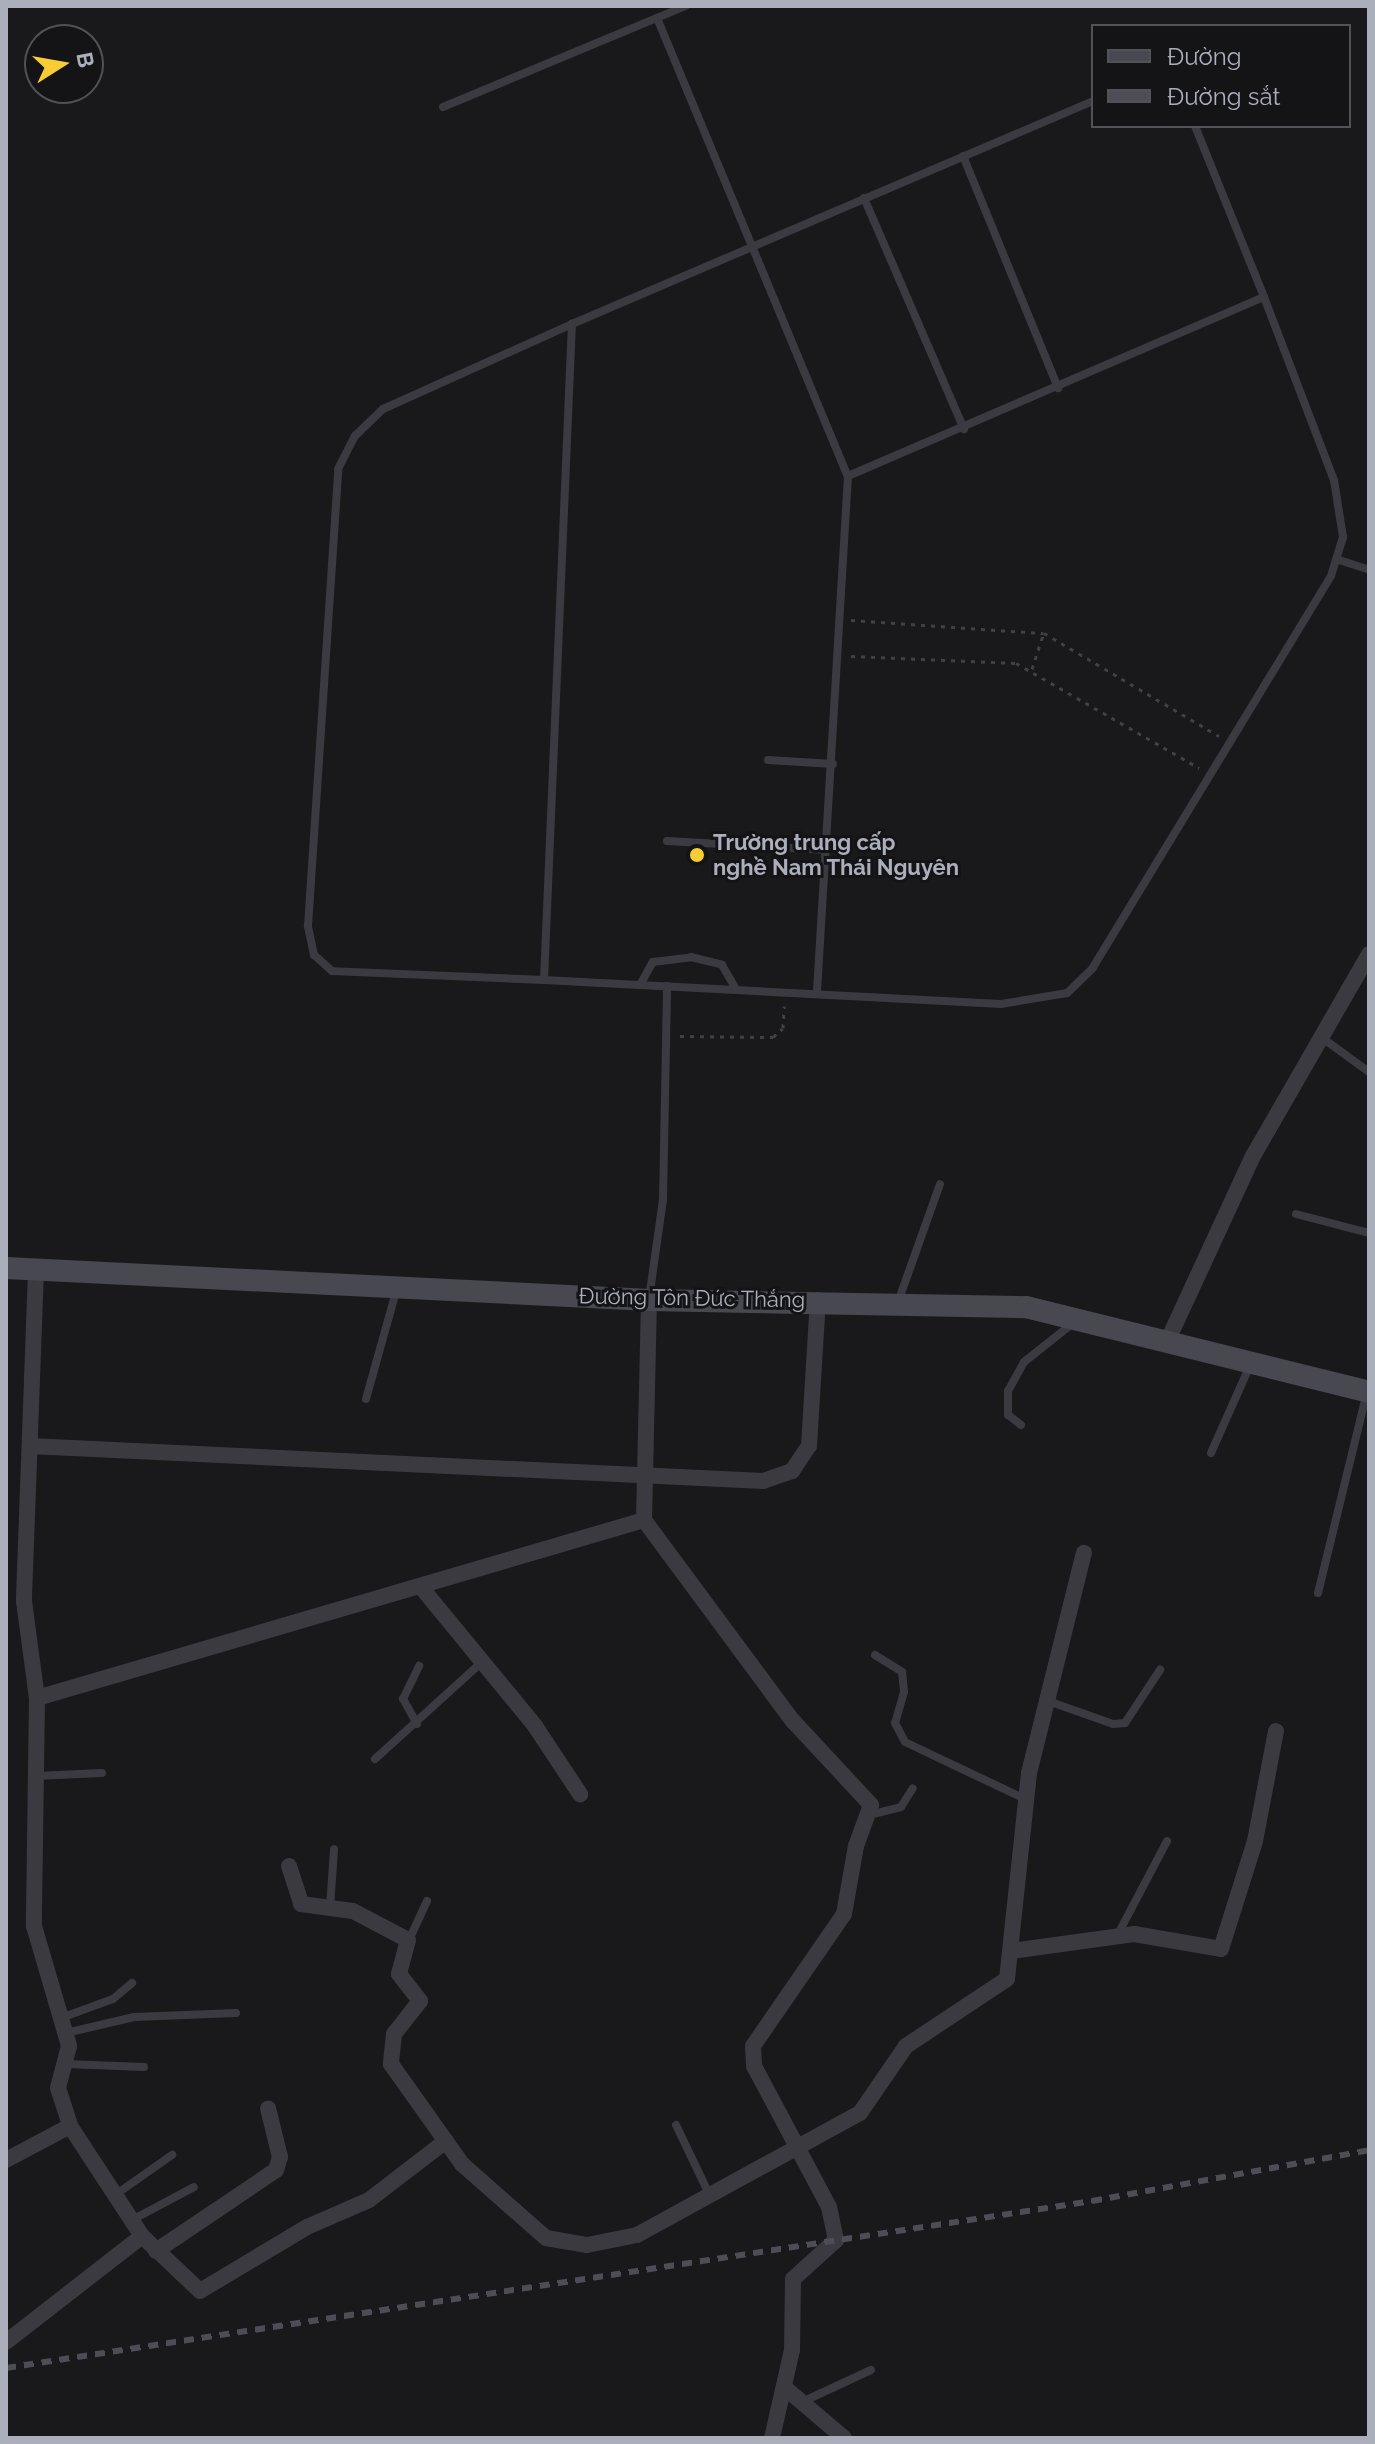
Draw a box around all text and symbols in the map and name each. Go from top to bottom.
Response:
north arrow [24,24,104,104]
legend [1091,24,1351,128]
text: Đường [1167,42,1242,71]
text: B [71,50,100,70]
text: Đường sắt [1167,82,1281,111]
place label: Trường trung cấp nghề Nam Thái Nguyên [713,829,960,880]
marker: Trường trung cấp nghề Nam Thái Nguyên [688,846,706,864]
street label: Đường Tôn Đức Thắng [578,1283,806,1313]

